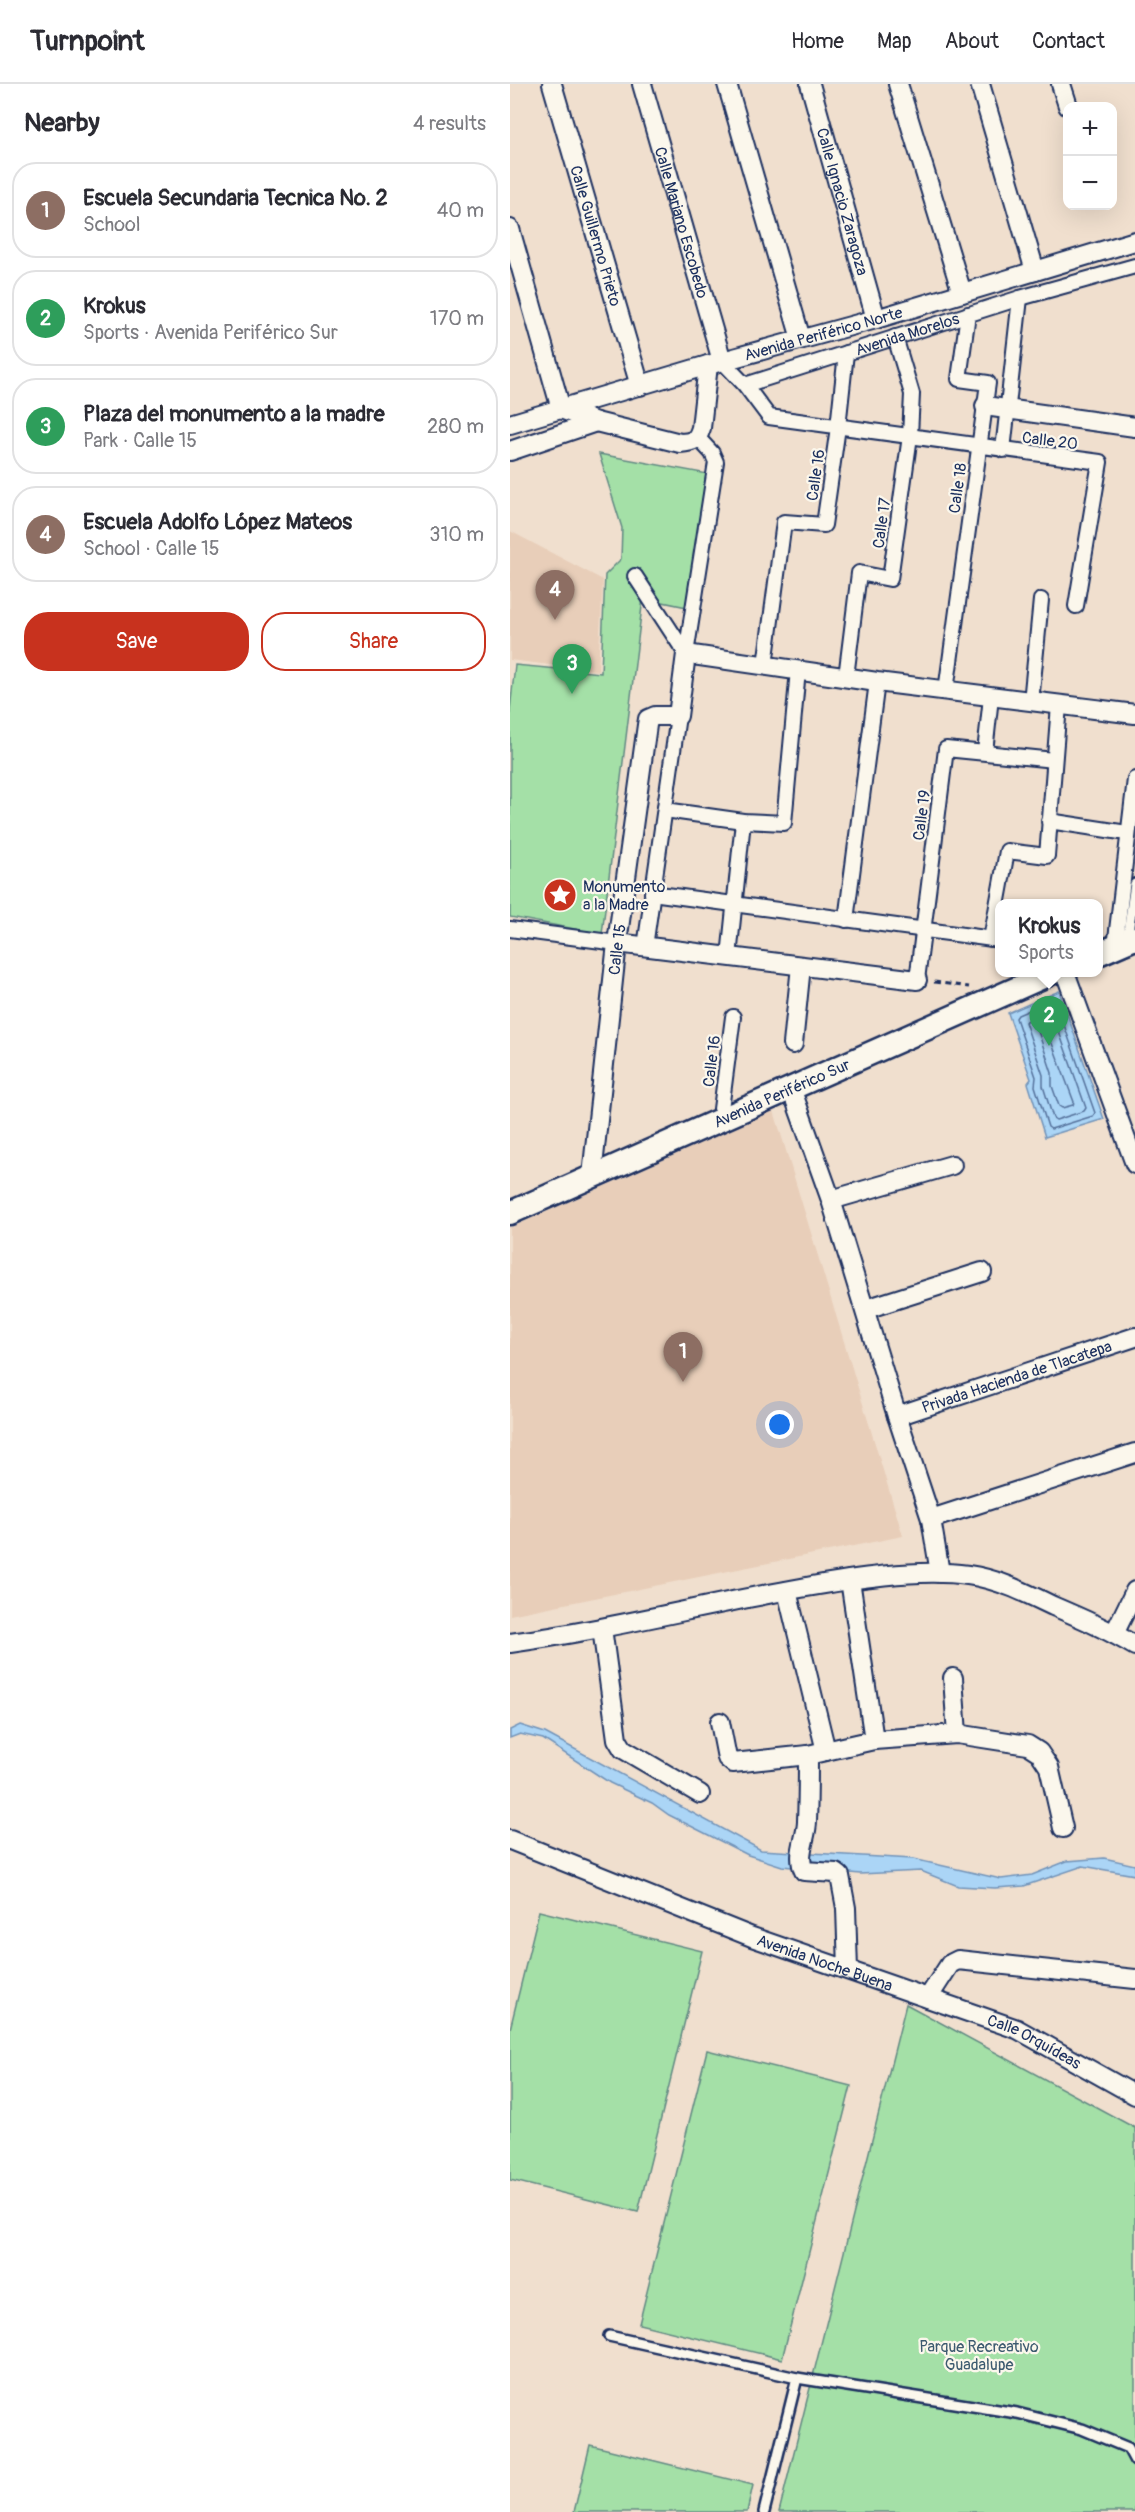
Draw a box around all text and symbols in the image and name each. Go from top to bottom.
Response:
text: Turnpoint [30,24,144,59]
text: Home [791,28,844,55]
text: Map [877,28,912,55]
text: About [945,28,999,55]
text: Contact [1032,28,1105,55]
map controls [1063,102,1117,210]
button: + [1063,102,1117,156]
text: Nearby [24,107,100,139]
text: 4 results [413,111,486,136]
street label: Calle Ignacio Zaragoza [812,126,872,278]
street label: Calle Mariano Escobedo [650,145,712,301]
button: − [1063,156,1117,210]
street label: Calle Guillermo Prieto [565,163,625,309]
text: Escuela Secundaria Tecnica No. 2 [83,184,388,212]
text: 1 [42,198,49,223]
text: 40 m [437,198,484,223]
text: School [83,212,140,237]
text: Krokus [83,292,146,320]
street label: Avenida Periférico Norte [742,303,905,366]
text: 2 [40,306,51,331]
text: 170 m [430,306,484,331]
street label: Avenida Morelos [853,309,962,360]
text: Sports · Avenida Periférico Sur [83,320,338,345]
text: Plaza del monumento a la madre [83,400,385,428]
text: 3 [40,414,51,439]
text: 280 m [427,414,484,439]
text: Park · Calle 15 [83,428,197,453]
street label: Calle 20 [1021,428,1079,454]
street label: Calle 16 [802,448,830,502]
street label: Calle 18 [945,462,971,515]
street label: Calle 17 [869,496,896,550]
text: Escuela Adolfo López Mateos [83,508,352,536]
text: 4 [40,522,51,547]
text: 310 m [429,522,484,547]
text: School · Calle 15 [83,536,220,561]
pin: 4 [536,570,574,620]
button: Save [24,612,249,671]
button: Share [261,612,486,671]
pin: 3 [552,644,592,694]
street label: Calle 19 [909,789,935,842]
place icon: Monumento a la Madre [542,877,578,913]
place label: Monumento a la Madre [583,877,666,915]
popup [995,899,1103,977]
text: Krokus [1018,912,1080,940]
street label: Calle 15 [605,923,631,976]
text: Sports [1018,940,1074,965]
pin: 2 [1030,996,1068,1046]
street label: Calle 16 [699,1034,725,1088]
street label: Avenida Periférico Sur [711,1055,854,1133]
pin: 1 [664,1332,702,1382]
street label: Privada Hacienda de Tlacatepa [919,1336,1114,1418]
your location [765,1410,794,1439]
street label: Avenida Noche Buena [754,1930,895,1996]
street label: Calle Orquídeas [984,2010,1084,2074]
park label: Parque Recreativo Guadalupe [919,2337,1039,2375]

